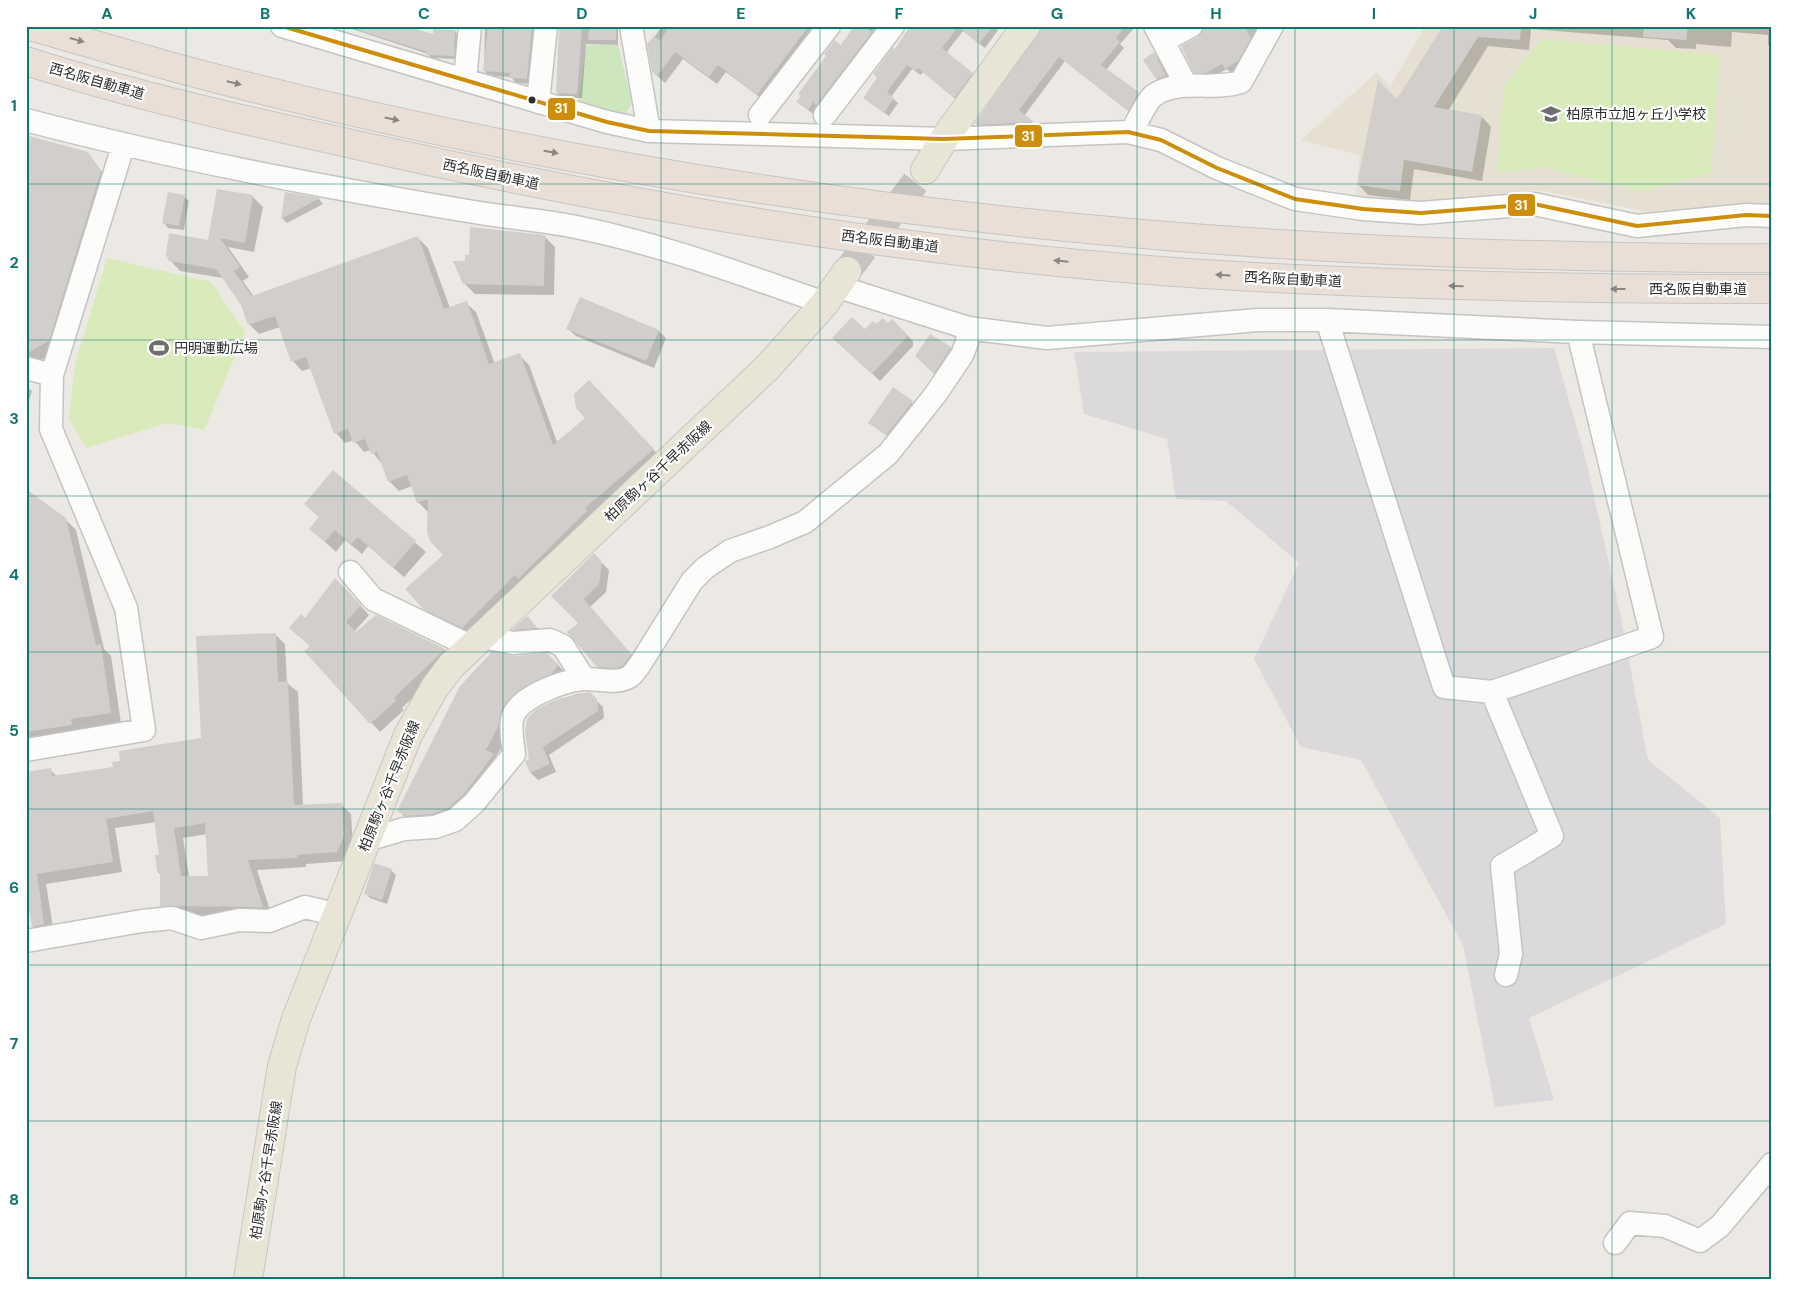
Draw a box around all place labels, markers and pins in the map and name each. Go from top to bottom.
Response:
unlabelled marker [527,95,537,105]
school or university icon: 柏原市立旭ヶ丘小学校 [1540,103,1562,125]
place label: 柏原市立旭ヶ丘小学校 [1566,105,1706,123]
sports icon: 円明運動広場 [148,337,170,359]
place label: 円明運動広場 [174,339,258,357]

